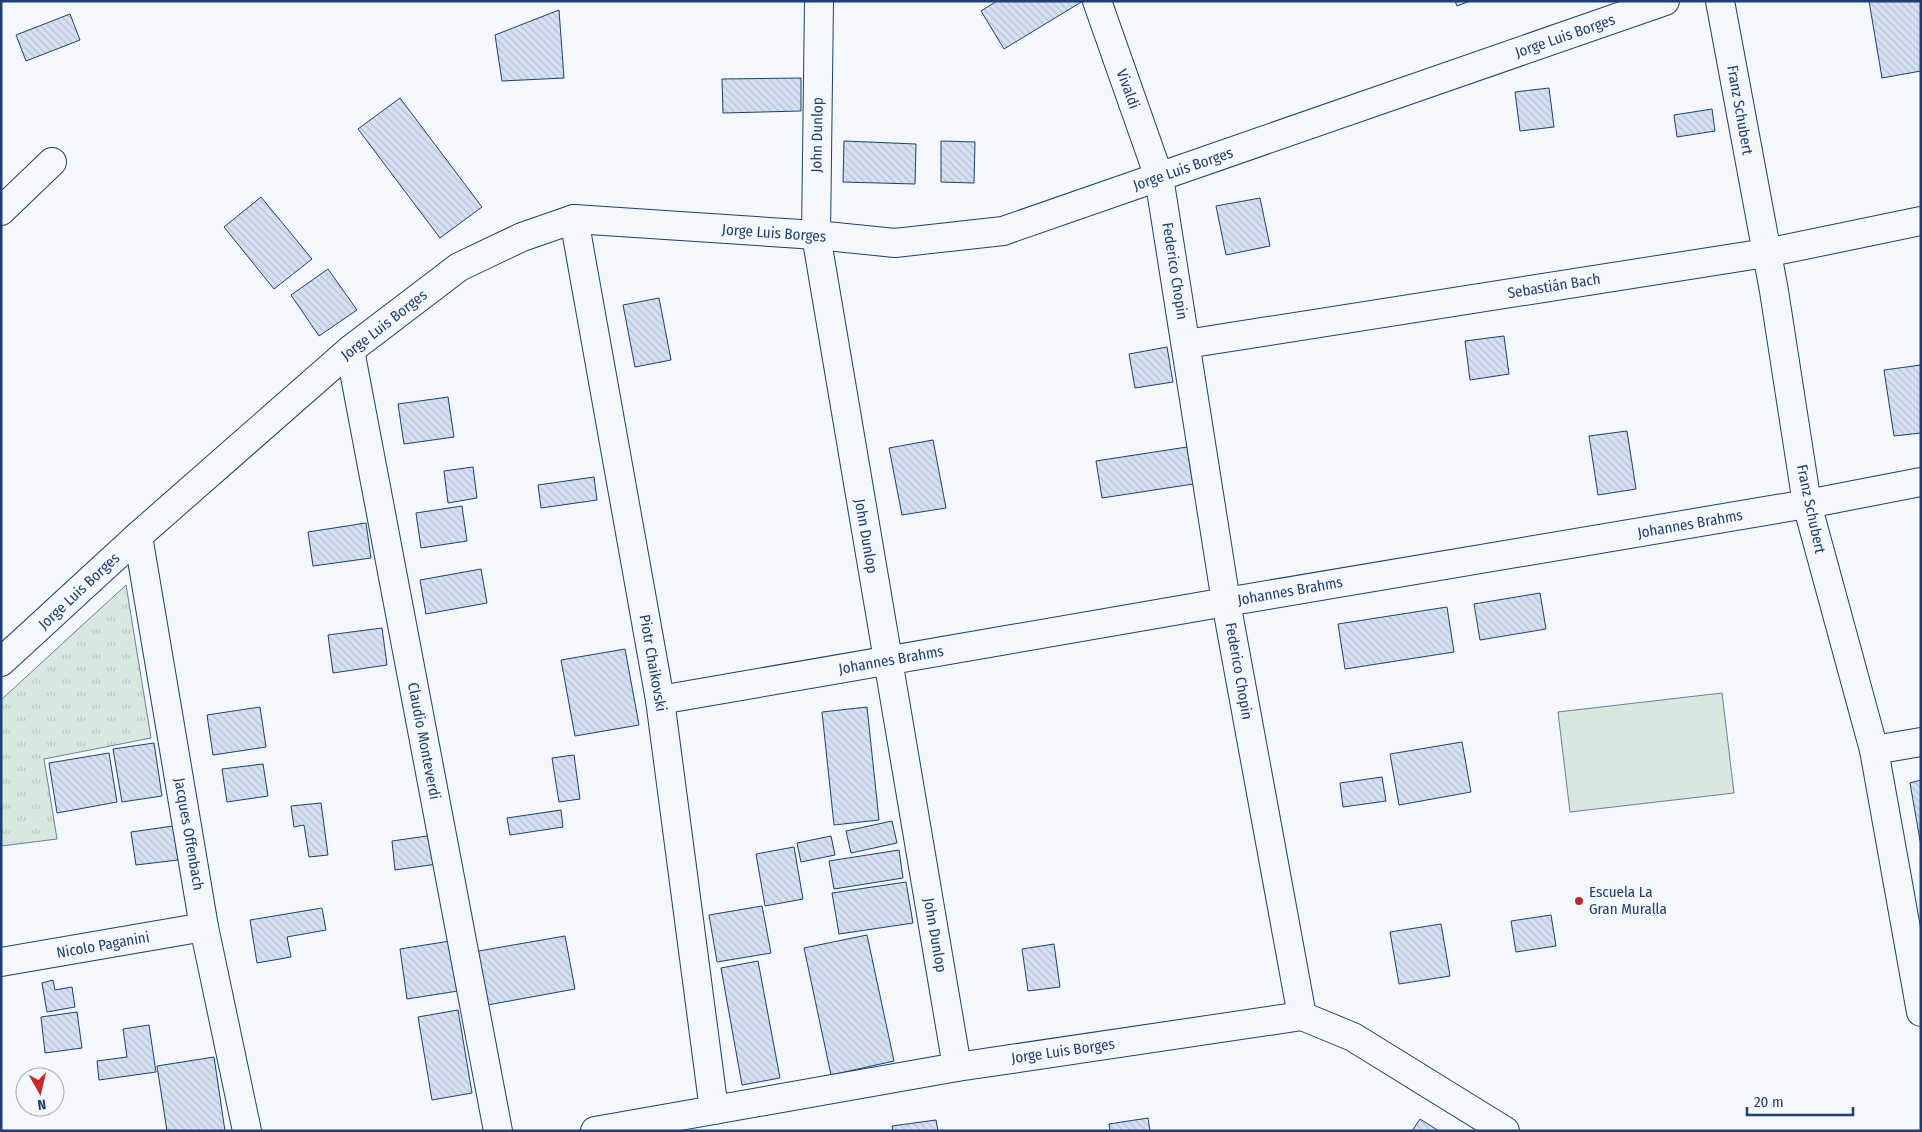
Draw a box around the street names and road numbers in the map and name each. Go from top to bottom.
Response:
street label: Jorge Luis Borges [1513,10,1617,62]
street label: Franz Schubert [1723,64,1757,156]
street label: Vivaldi [1113,67,1143,111]
street label: John Dunlop [807,97,827,173]
street label: Jorge Luis Borges [1131,143,1235,195]
street label: Jorge Luis Borges [721,220,827,246]
street label: Federico Chopin [1158,221,1192,321]
street label: Sebastián Bach [1506,270,1602,302]
street label: Jorge Luis Borges [337,286,431,364]
street label: Franz Schubert [1793,463,1829,555]
street label: John Dunlop [851,497,881,575]
street label: Johannes Brahms [1636,506,1744,542]
street label: Jorge Luis Borges [35,549,123,633]
street label: Johannes Brahms [1236,573,1344,609]
street label: Piotr Chaikovski [636,613,670,713]
street label: Federico Chopin [1222,621,1256,721]
street label: Johannes Brahms [837,642,945,678]
street label: Claudio Monteverdi [404,681,444,801]
street label: Jacques Offenbach [170,776,208,892]
street label: John Dunlop [920,896,950,974]
street label: Nicolo Paganini [55,928,151,962]
street label: Jorge Luis Borges [1010,1035,1116,1067]

